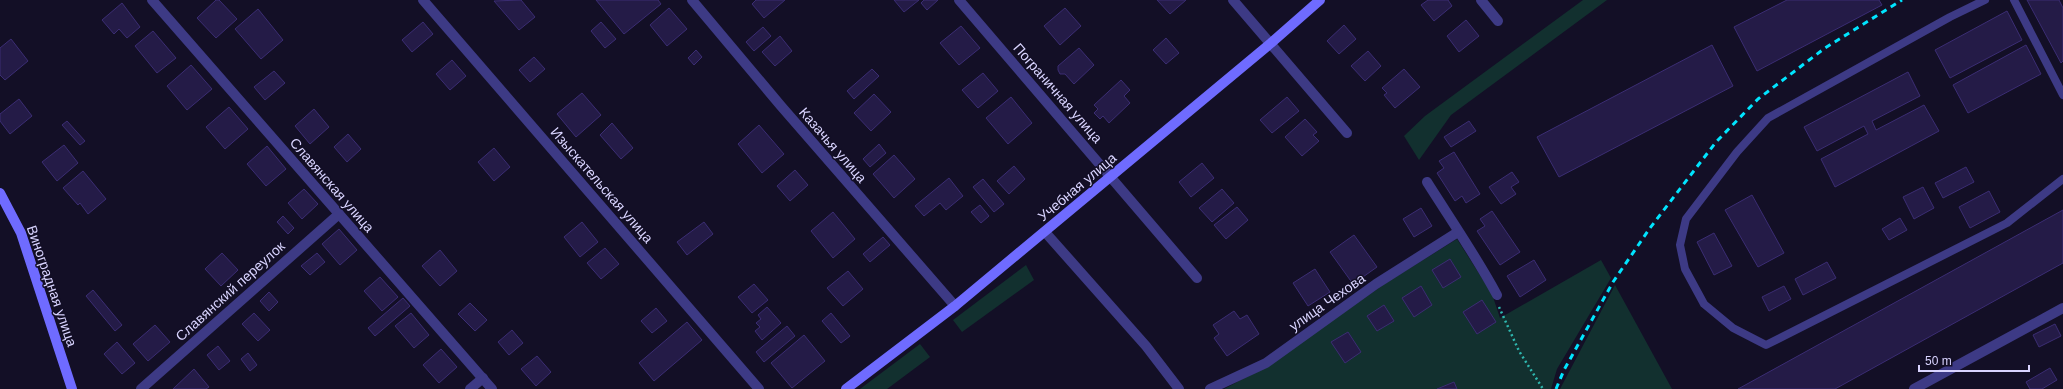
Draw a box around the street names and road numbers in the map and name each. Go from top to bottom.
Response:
street label: Пограничная улица [1010,40,1106,146]
street label: Казачья улица [796,104,870,186]
street label: Изыскательская улица [548,124,657,246]
street label: Славянская улица [287,135,377,236]
street label: Учебная улица [1035,149,1120,224]
street label: Виноградная улица [24,223,80,349]
street label: Славянский переулок [172,237,288,344]
street label: улица Чехова [1286,270,1368,334]

